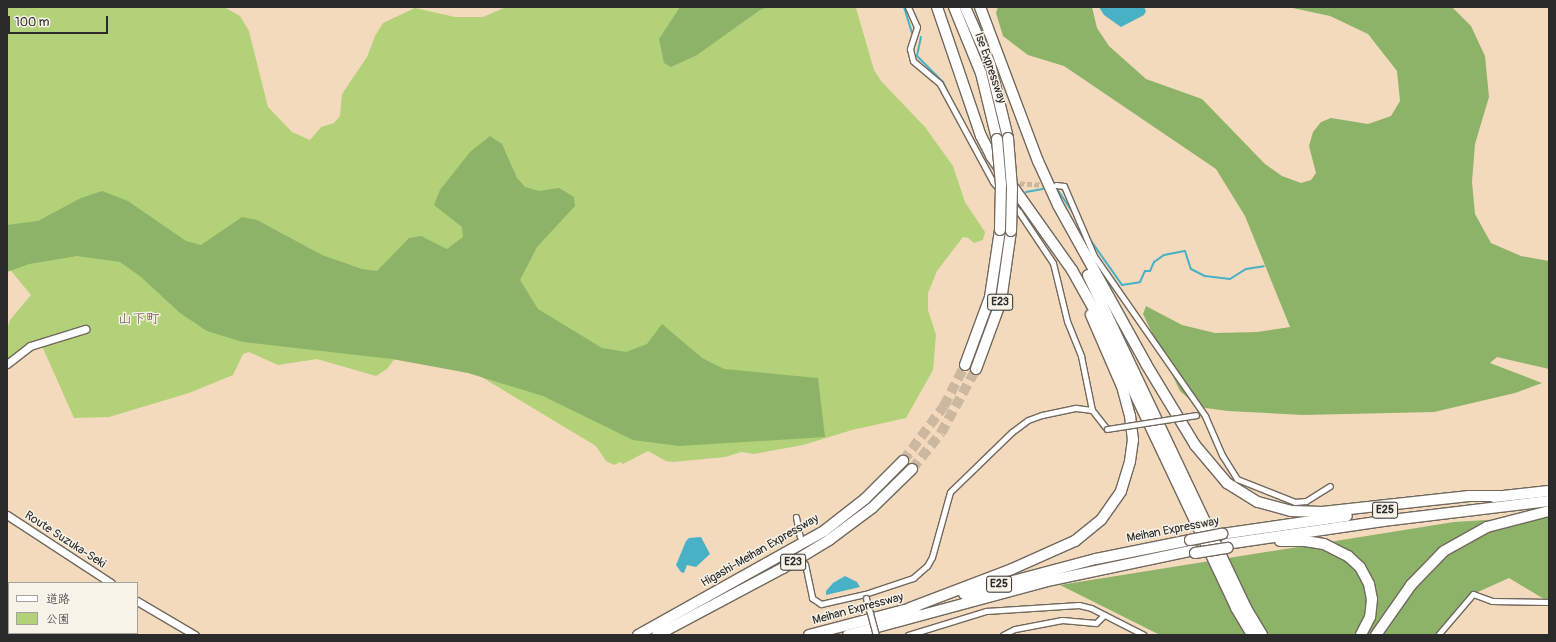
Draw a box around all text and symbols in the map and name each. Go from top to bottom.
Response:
scale bar [10,8,110,34]
text: 100 m [15,15,49,30]
street label: Ise Expressway [971,31,1009,105]
road number: E23 [987,293,1013,311]
district label: 山下町 [118,311,160,327]
road number: E25 [1372,501,1398,519]
street label: Route Suzuka-Seki [22,508,108,572]
street label: Higashi-Meihan Expressway [699,511,821,591]
street label: Meihan Expressway [1126,514,1220,546]
road number: E23 [780,553,806,571]
road number: E25 [986,575,1012,593]
legend [8,582,138,634]
street label: Meihan Expressway [811,590,905,628]
text: 道路 [46,592,70,607]
text: 公園 [46,612,70,627]

